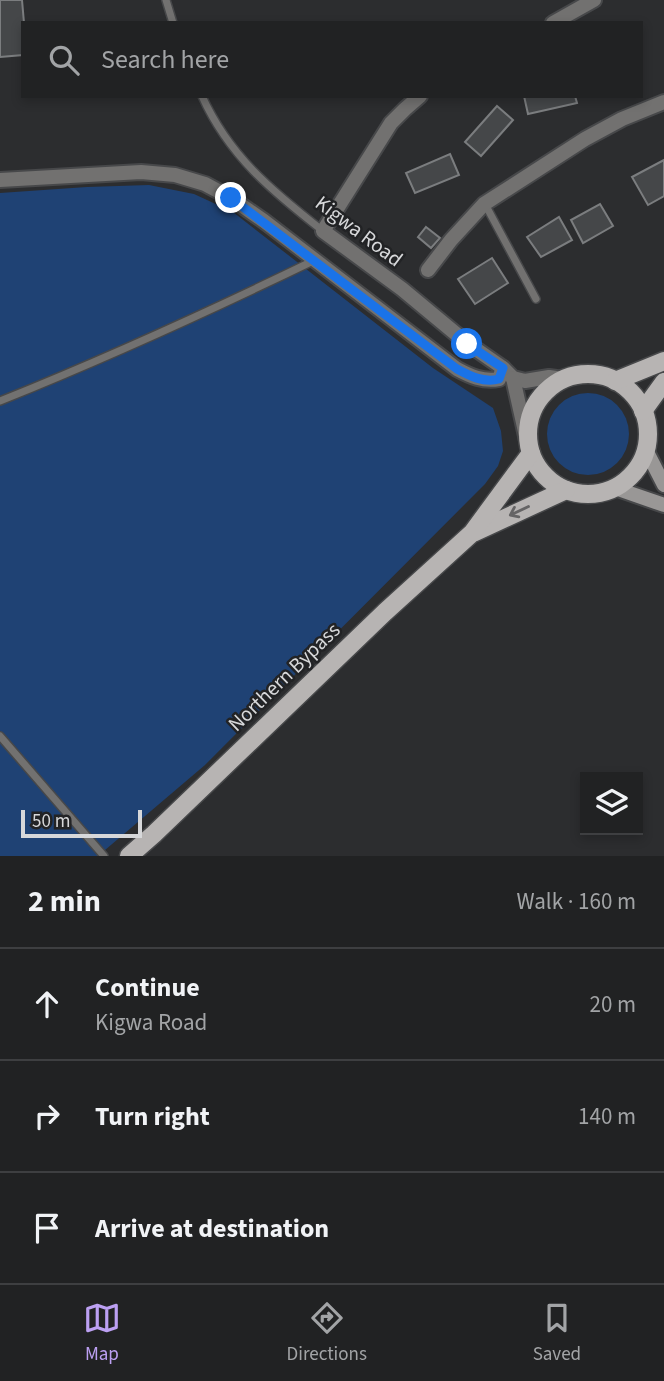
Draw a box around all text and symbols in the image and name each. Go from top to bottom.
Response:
search box [21,21,643,98]
icon: search [45,41,83,79]
text: Search here [101,41,229,78]
route end [215,182,246,213]
street label: Kigwa Road [309,188,409,274]
route start [451,328,482,359]
one-way arrow [509,505,530,519]
street label: Northern Bypass [221,616,347,738]
map controls [580,772,643,835]
button: layers [580,772,643,835]
scale bar [21,807,142,839]
text: 50 m [32,808,70,835]
text: 2 min [28,880,101,923]
text: Walk · 160 m [517,885,636,918]
text: Continue [95,969,200,1006]
icon: ahead [28,985,66,1023]
text: 20 m [589,988,636,1021]
text: Kigwa Road [95,1006,207,1039]
icon: right [28,1097,66,1135]
text: Turn right [95,1098,210,1135]
text: 140 m [578,1100,636,1133]
icon: arrive [28,1209,66,1247]
text: Arrive at destination [95,1210,329,1247]
tab: Map [83,1299,121,1368]
tab: Directions [287,1299,367,1368]
tab: Saved [533,1299,581,1368]

